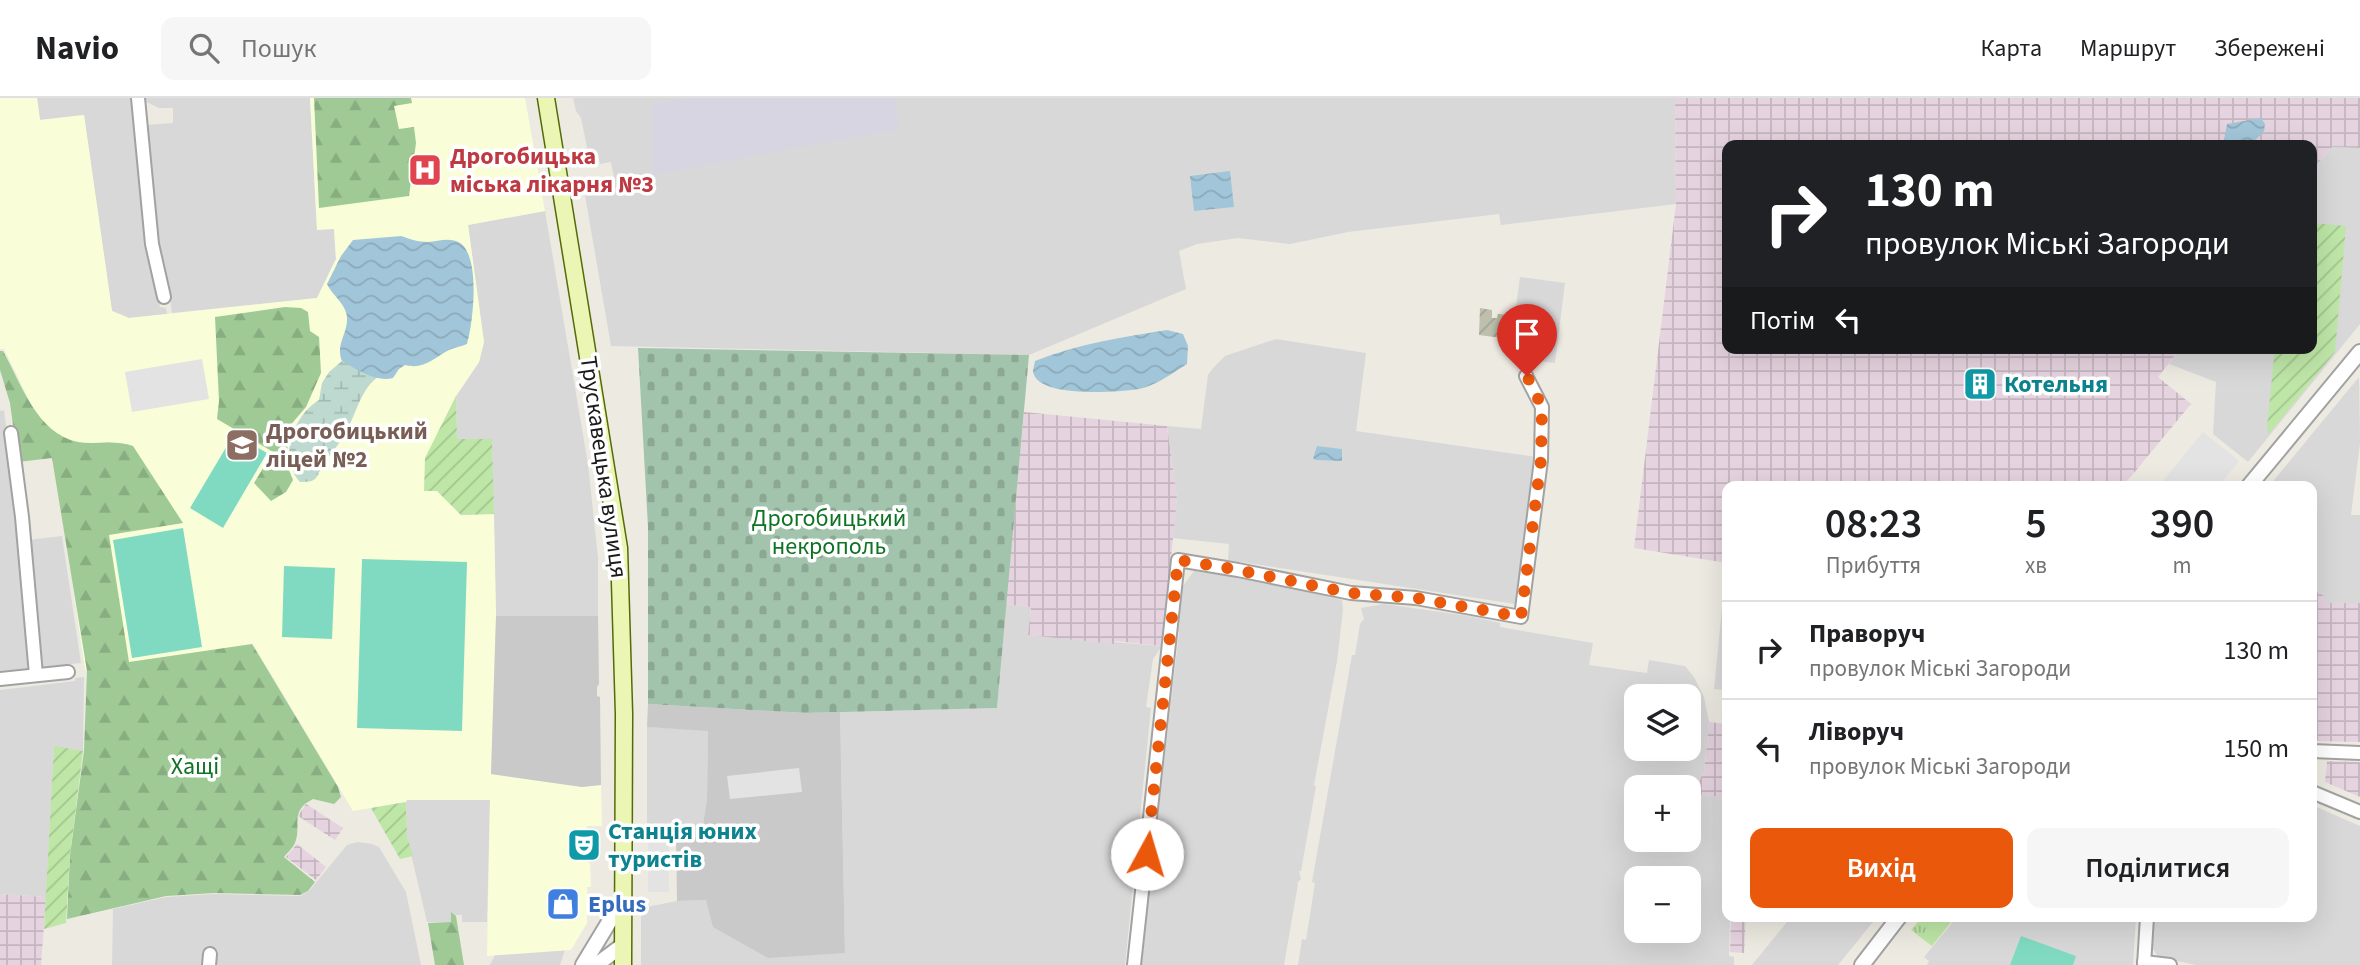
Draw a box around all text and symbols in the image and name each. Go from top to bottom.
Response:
search box [161,17,651,80]
text: Navio [35,25,119,72]
icon: search [185,29,223,67]
text: Пошук [241,30,316,67]
text: Карта [1980,31,2042,66]
text: Маршрут [2080,31,2176,66]
text: Збережені [2214,31,2325,66]
place label: Дрогобицька міська лікарня №3 [450,139,654,202]
hospital icon: Дрогобицька міська лікарня №3 [406,151,444,189]
text: 130 m [1865,156,1994,226]
icon: right [1750,168,1841,259]
text: провулок Міські Загороди [1865,221,2230,267]
icon: left [1829,301,1867,339]
text: Потім [1750,302,1815,339]
pin [1497,304,1557,376]
icon: arrive [1508,315,1546,353]
street label: Трускавецька вулиця [571,354,636,580]
building icon: Котельня [1961,365,1999,403]
place label: Котельня [2004,367,2108,402]
place label: Дрогобицький ліцей №2 [266,414,428,477]
school or university icon: Дрогобицький ліцей №2 [223,426,261,464]
text: 08:23 [1825,494,1922,554]
text: 5 [2025,494,2047,554]
text: 390 [2150,494,2214,554]
park label: Дрогобицький некрополь [752,501,906,564]
text: Прибуття [1826,549,1921,582]
text: хв [2025,549,2047,582]
text: m [2172,549,2192,582]
text: Праворуч [1809,615,1925,652]
icon: right [1750,631,1788,669]
text: 130 m [2223,632,2289,669]
text: провулок Міські Загороди [1809,652,2071,685]
map controls [1624,684,1701,943]
button: layers [1624,684,1701,761]
text: Ліворуч [1809,713,1904,750]
icon: left [1750,729,1788,767]
text: 150 m [2223,730,2289,767]
park label: Хащі [171,749,219,784]
text: провулок Міські Загороди [1809,750,2071,783]
button: + [1624,775,1701,852]
place label: Станція юних туристів [608,814,757,877]
position arrow [1110,817,1184,891]
theatre icon: Станція юних туристів [565,826,603,864]
button: Вихід [1750,828,2013,908]
button: Поділитися [2027,828,2289,908]
button: − [1624,866,1701,943]
shop icon: Eplus [544,885,582,923]
place label: Eplus [588,887,646,922]

